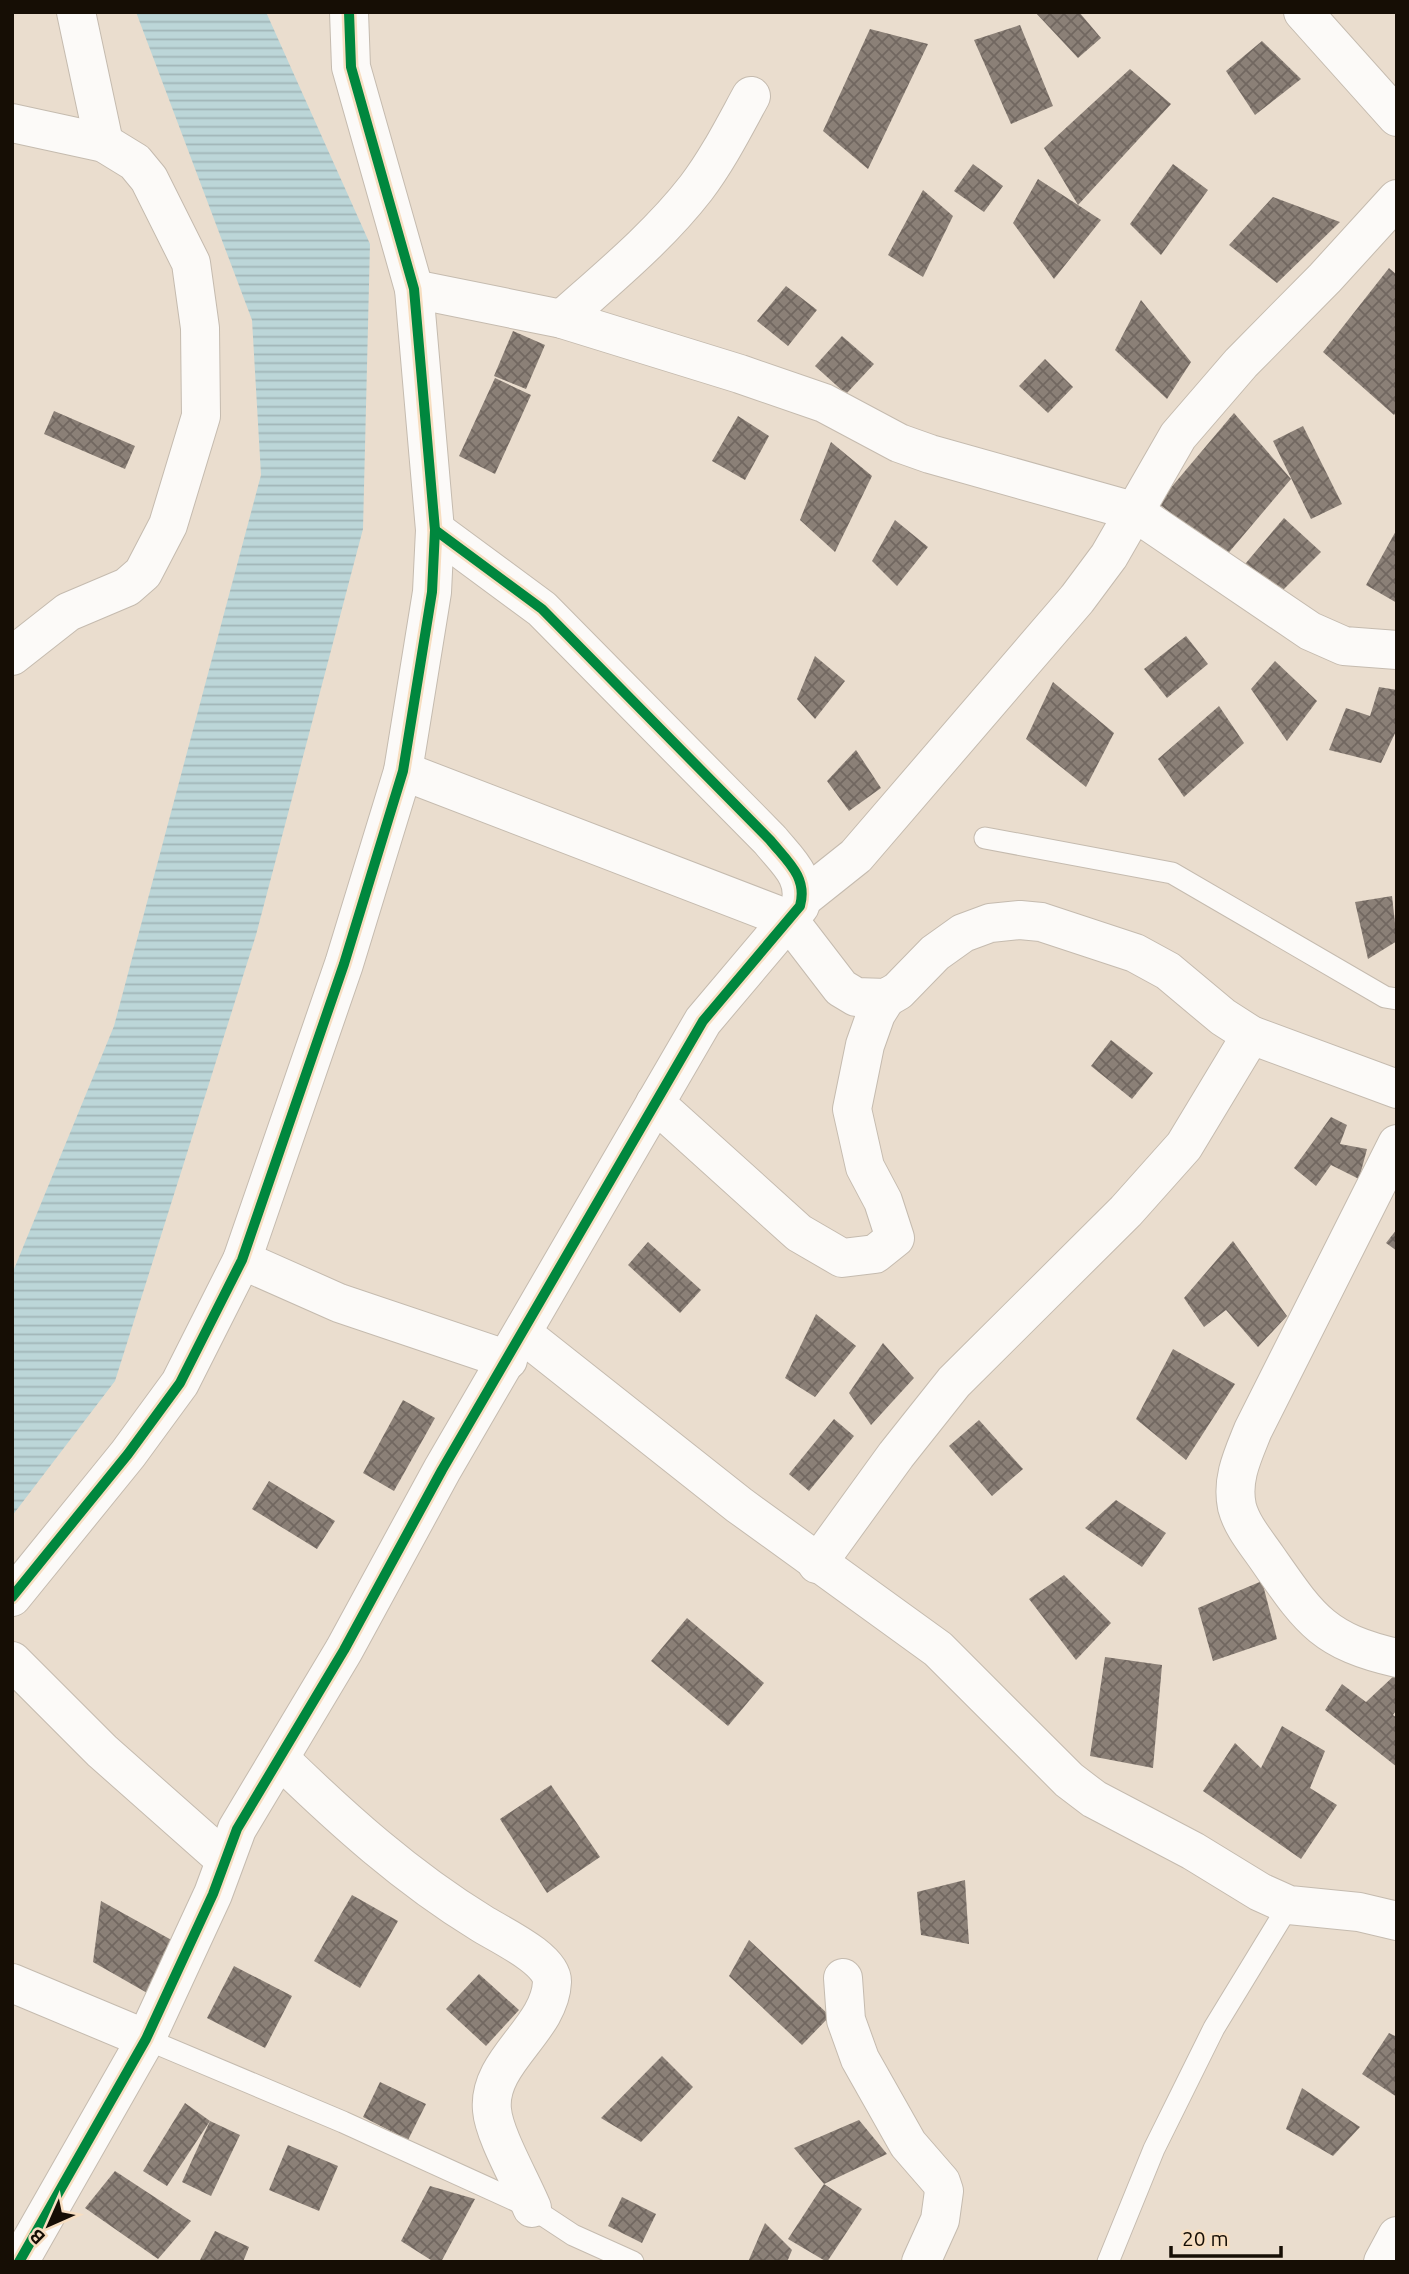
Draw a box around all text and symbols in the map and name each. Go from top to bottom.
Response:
north arrow [14,2190,84,2260]
scale bar [1171,2214,1281,2258]
text: B [25,2225,49,2249]
text: 20 m [1182,2226,1229,2250]

